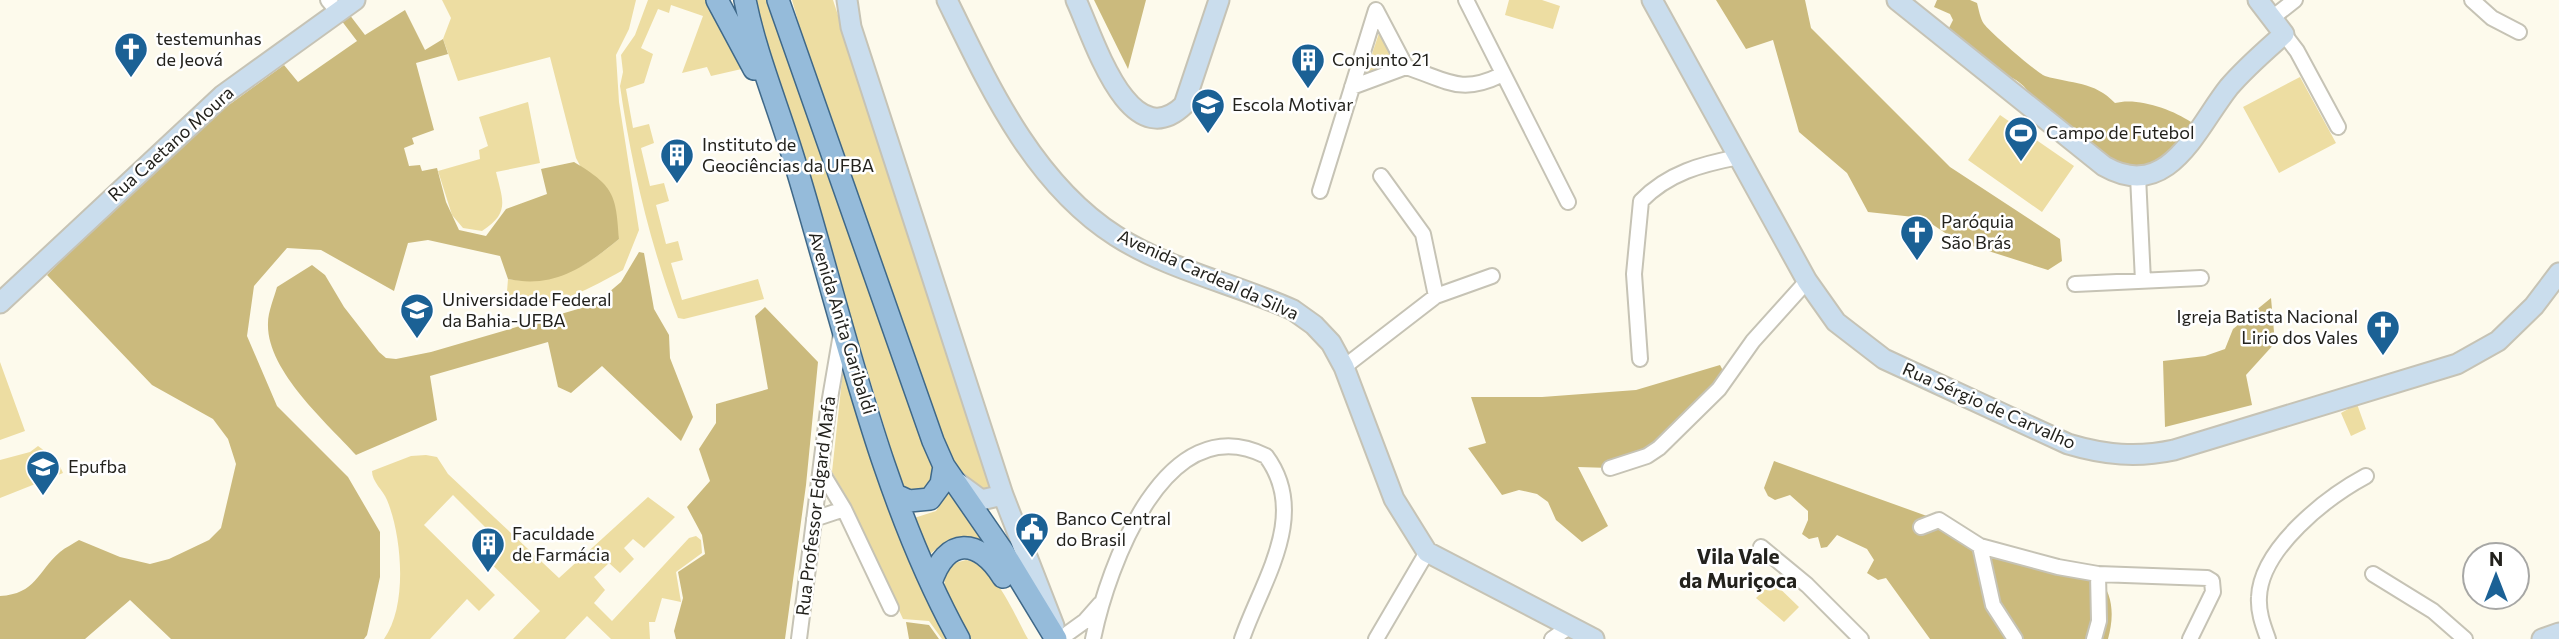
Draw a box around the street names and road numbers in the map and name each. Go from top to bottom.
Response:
street label: Rua Caetano Moura [103,81,238,206]
street label: Avenida Cardeal da Silva [1115,224,1302,324]
street label: Avenida Anita Garibaldi [805,229,881,417]
street label: Rua Sérgio de Carvalho [1899,357,2079,453]
street label: Rua Professor Edgard Mafa [791,395,839,617]

